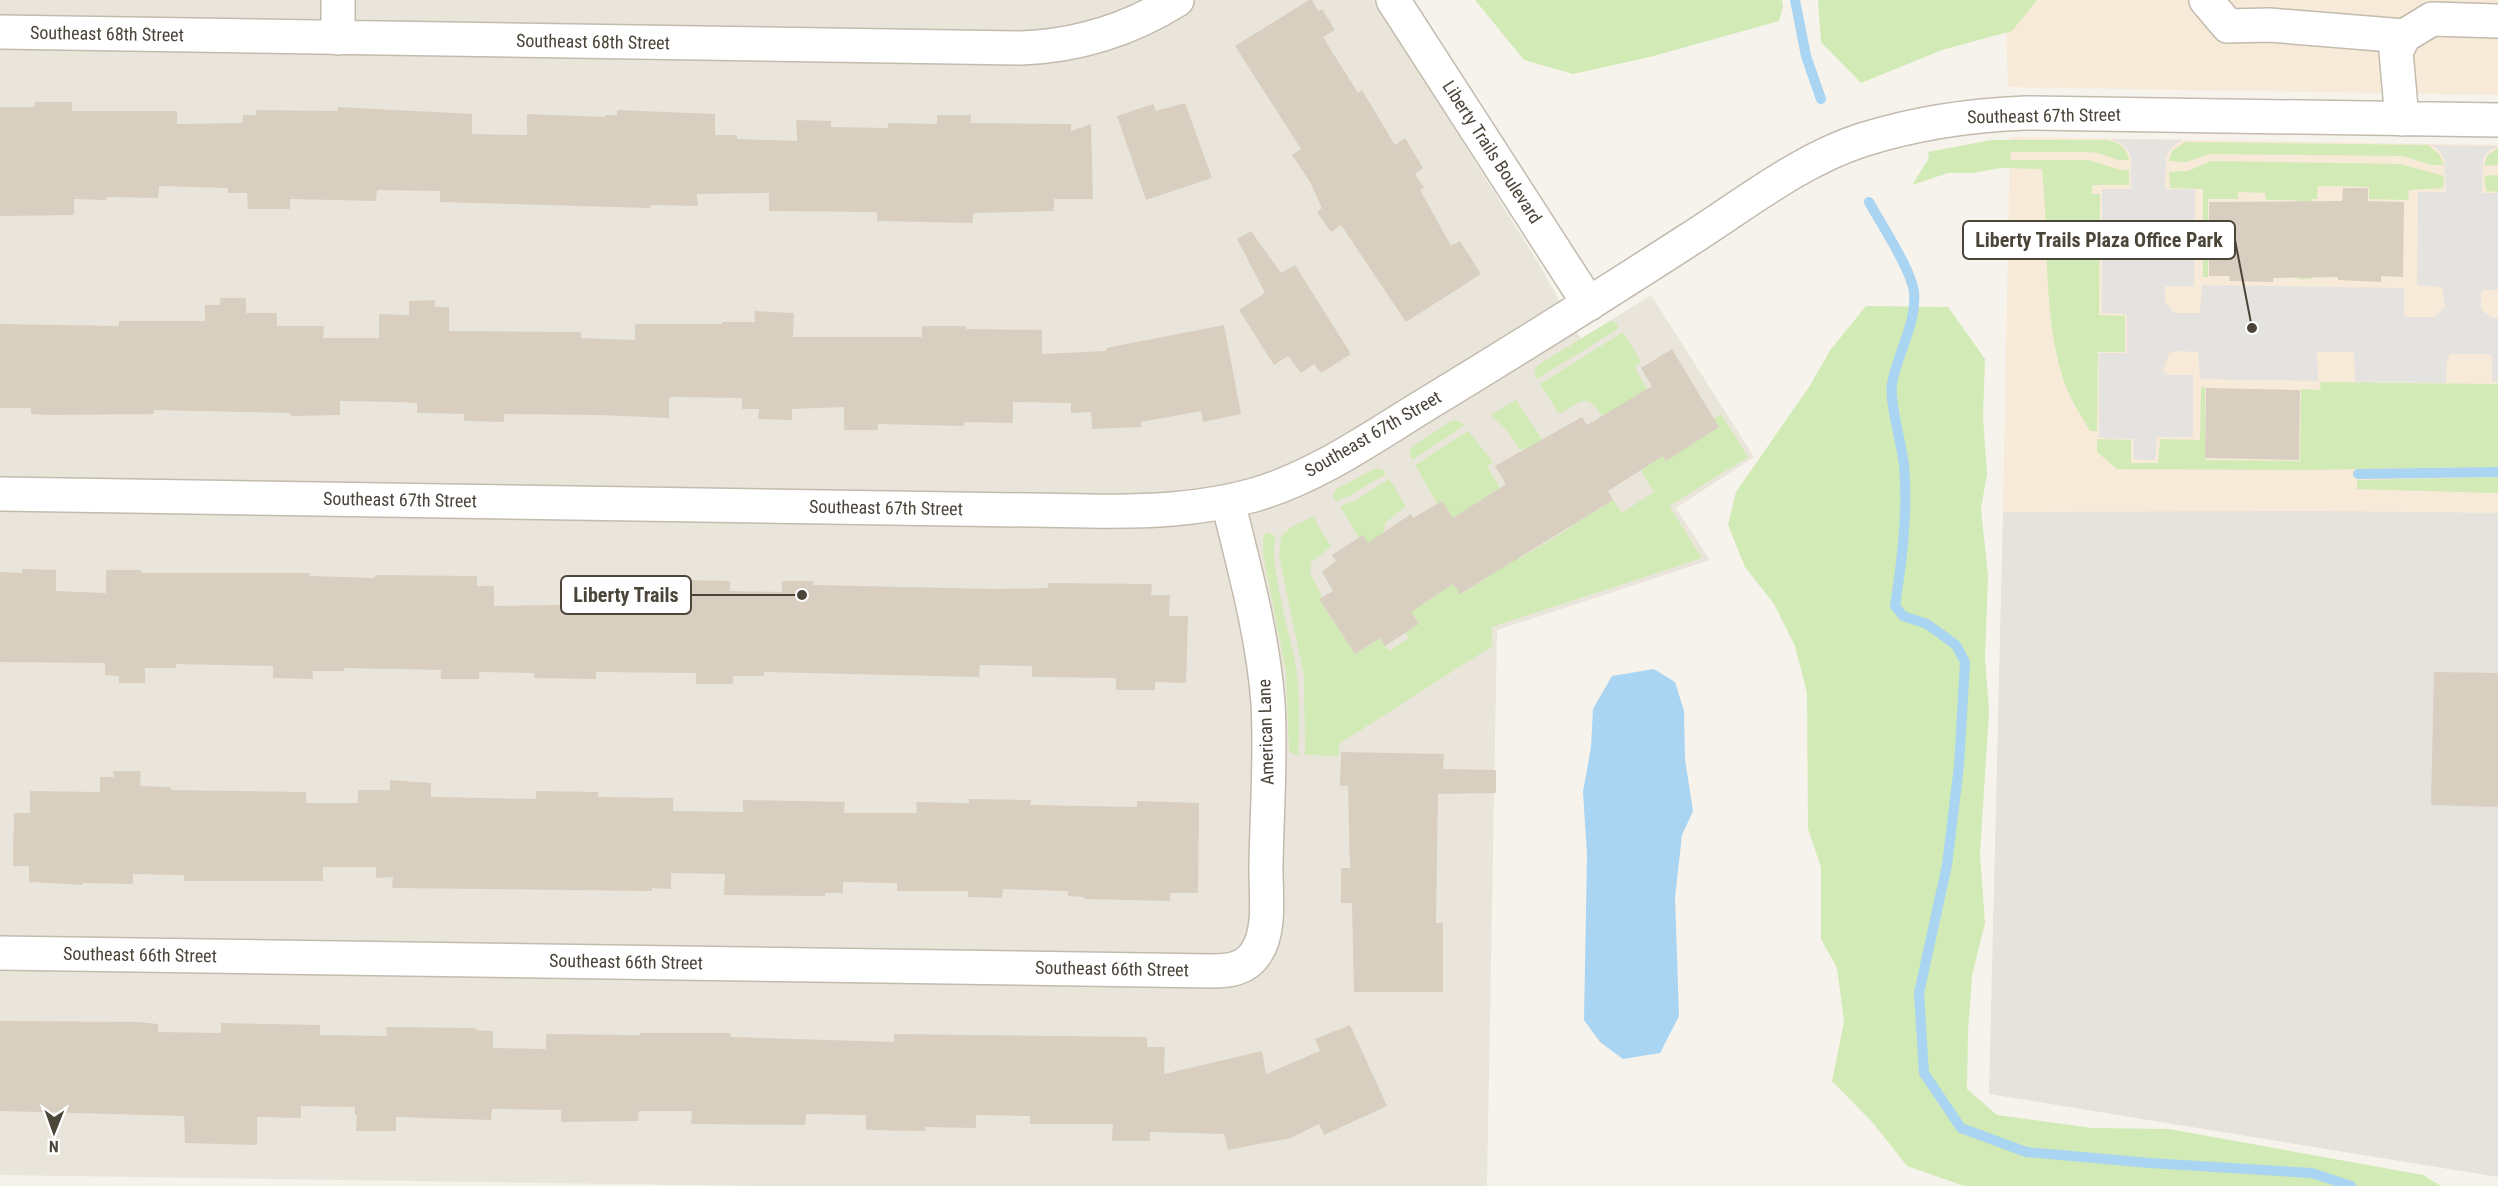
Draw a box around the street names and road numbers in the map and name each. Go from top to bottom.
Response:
street label: Southeast 68th Street [30,22,184,45]
street label: Southeast 68th Street [516,30,670,53]
street label: Liberty Trails Boulevard [1438,76,1546,227]
street label: Southeast 67th Street [1967,104,2121,127]
street label: Southeast 67th Street [1301,386,1445,481]
street label: Southeast 67th Street [323,488,477,511]
street label: Southeast 67th Street [809,496,963,519]
street label: American Lane [1253,679,1278,785]
street label: Southeast 66th Street [63,943,217,966]
street label: Southeast 66th Street [549,950,703,973]
street label: Southeast 66th Street [1035,957,1189,980]

